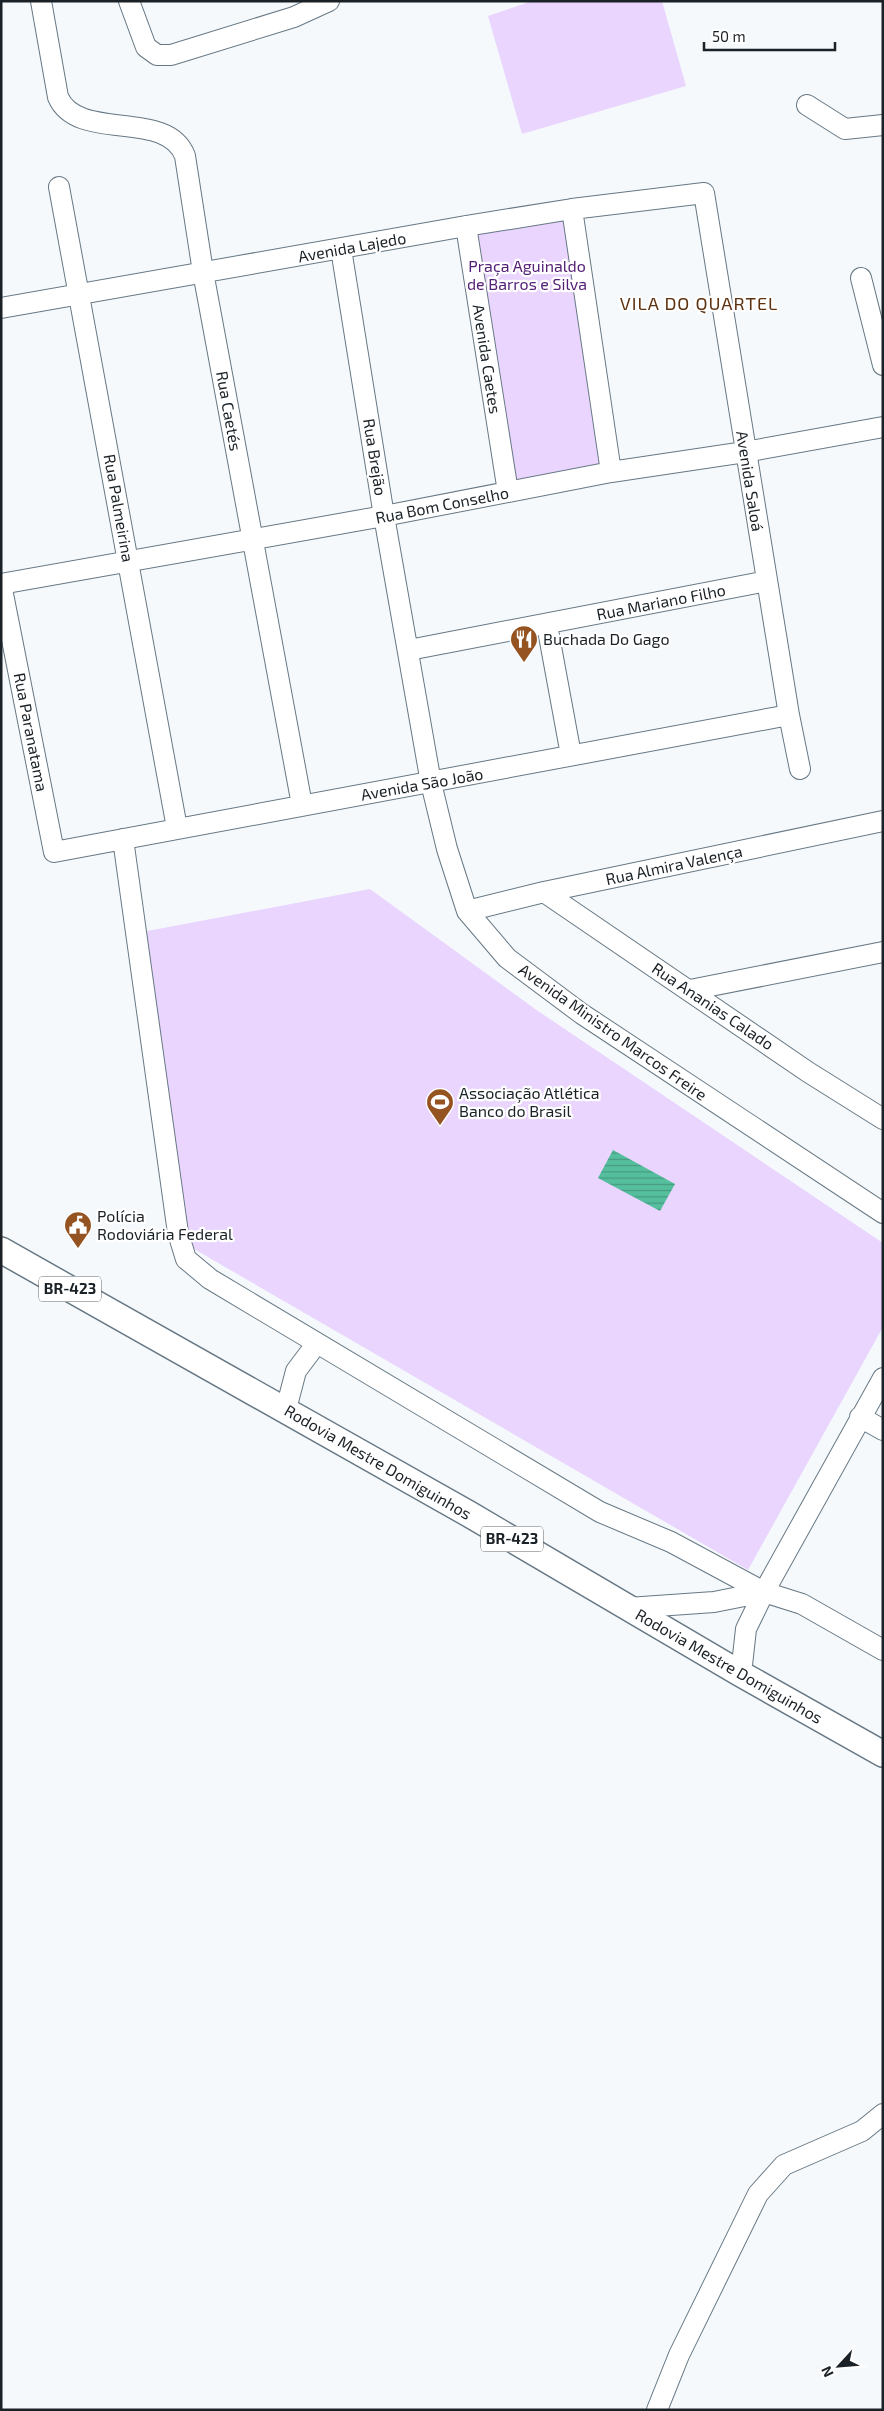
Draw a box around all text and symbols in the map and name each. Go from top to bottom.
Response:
scale bar [704,20,835,52]
text: 50 m [712,27,746,45]
street label: Avenida Lajedo [296,228,408,266]
park label: Praça Aguinaldo de Barros e Silva [467,256,587,293]
district label: VILA DO QUARTEL [620,292,778,314]
street label: Avenida Caetes [469,303,506,415]
street label: Rua Caetés [213,370,246,452]
street label: Rua Brejão [359,417,391,497]
street label: Avenida Saloá [733,429,768,533]
street label: Rua Palmeirina [101,452,138,563]
street label: Rua Bom Conselho [374,482,510,527]
street label: Rua Mariano Filho [595,580,727,623]
restaurant icon: Buchada Do Gago [509,624,539,663]
place label: Buchada Do Gago [543,629,670,648]
street label: Rua Paranatama [11,671,52,793]
street label: Avenida São João [359,763,485,804]
street label: Rua Almira Valença [604,841,744,889]
street label: Rua Ananias Calado [649,958,778,1053]
street label: Avenida Ministro Marcos Freire [516,959,711,1104]
place label: Associação Atlética Banco do Brasil [459,1083,600,1120]
sports icon: Associação Atlética Banco do Brasil [425,1087,455,1126]
place label: Polícia Rodoviária Federal [97,1206,233,1243]
public building icon: Polícia Rodoviária Federal [63,1210,93,1249]
road number: BR-423 [39,1276,101,1302]
street label: Rodovia Mestre Domiguinhos [281,1400,475,1523]
road number: BR-423 [481,1526,543,1552]
street label: Rodovia Mestre Domiguinhos [632,1604,826,1727]
north arrow [814,2341,864,2391]
text: N [817,2364,837,2380]

